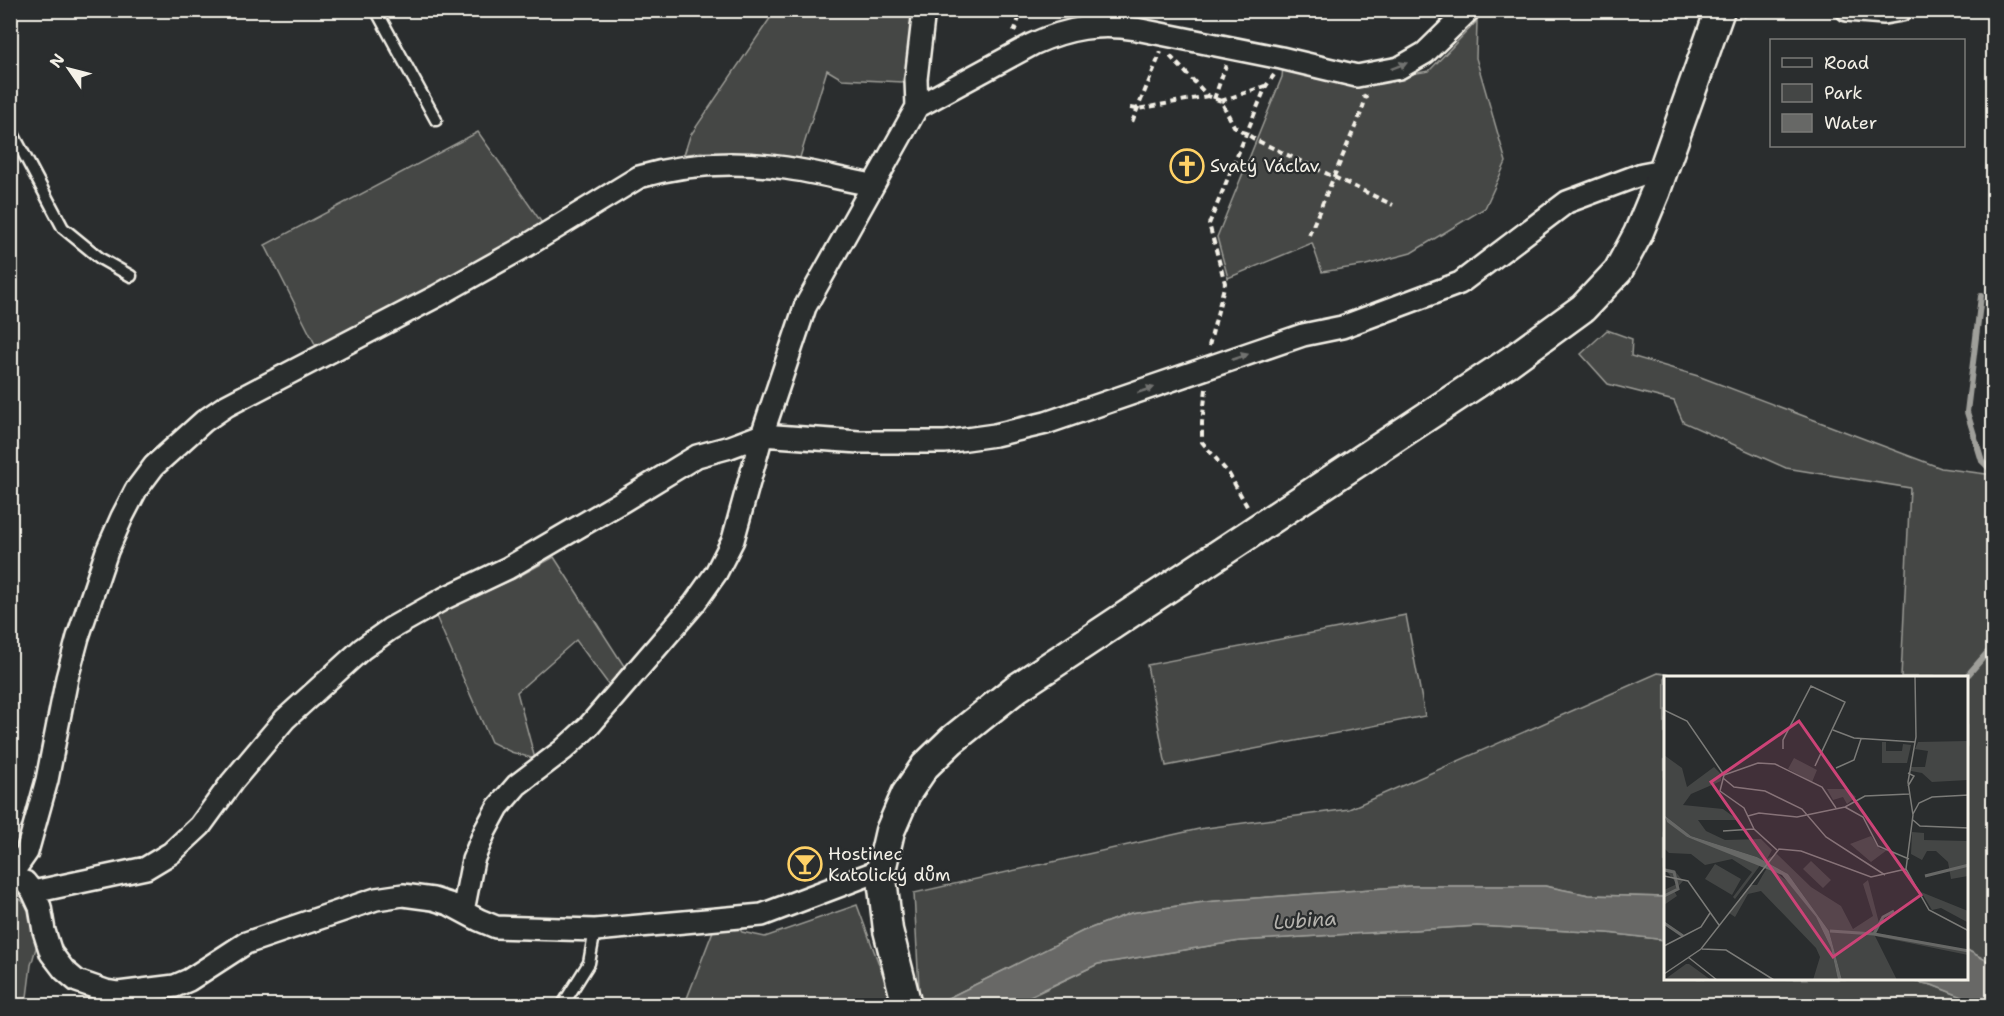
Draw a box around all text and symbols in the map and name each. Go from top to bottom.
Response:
north arrow [39,39,99,99]
legend [1770,39,1965,147]
text: N [45,49,69,72]
text: Road [1824,51,1869,75]
one-way arrow [1390,60,1408,70]
text: Park [1824,81,1863,105]
text: Water [1824,111,1877,135]
church icon: Svatý Václav [1169,148,1205,184]
place label: Svatý Václav [1210,154,1320,178]
one-way arrow [1231,352,1249,362]
one-way arrow [1138,385,1156,394]
inset map [1664,676,1968,980]
place label: Hostinec Katolický dům [828,842,951,887]
bar icon: Hostinec Katolický dům [787,846,823,882]
water label: Lubina [1272,905,1338,935]

